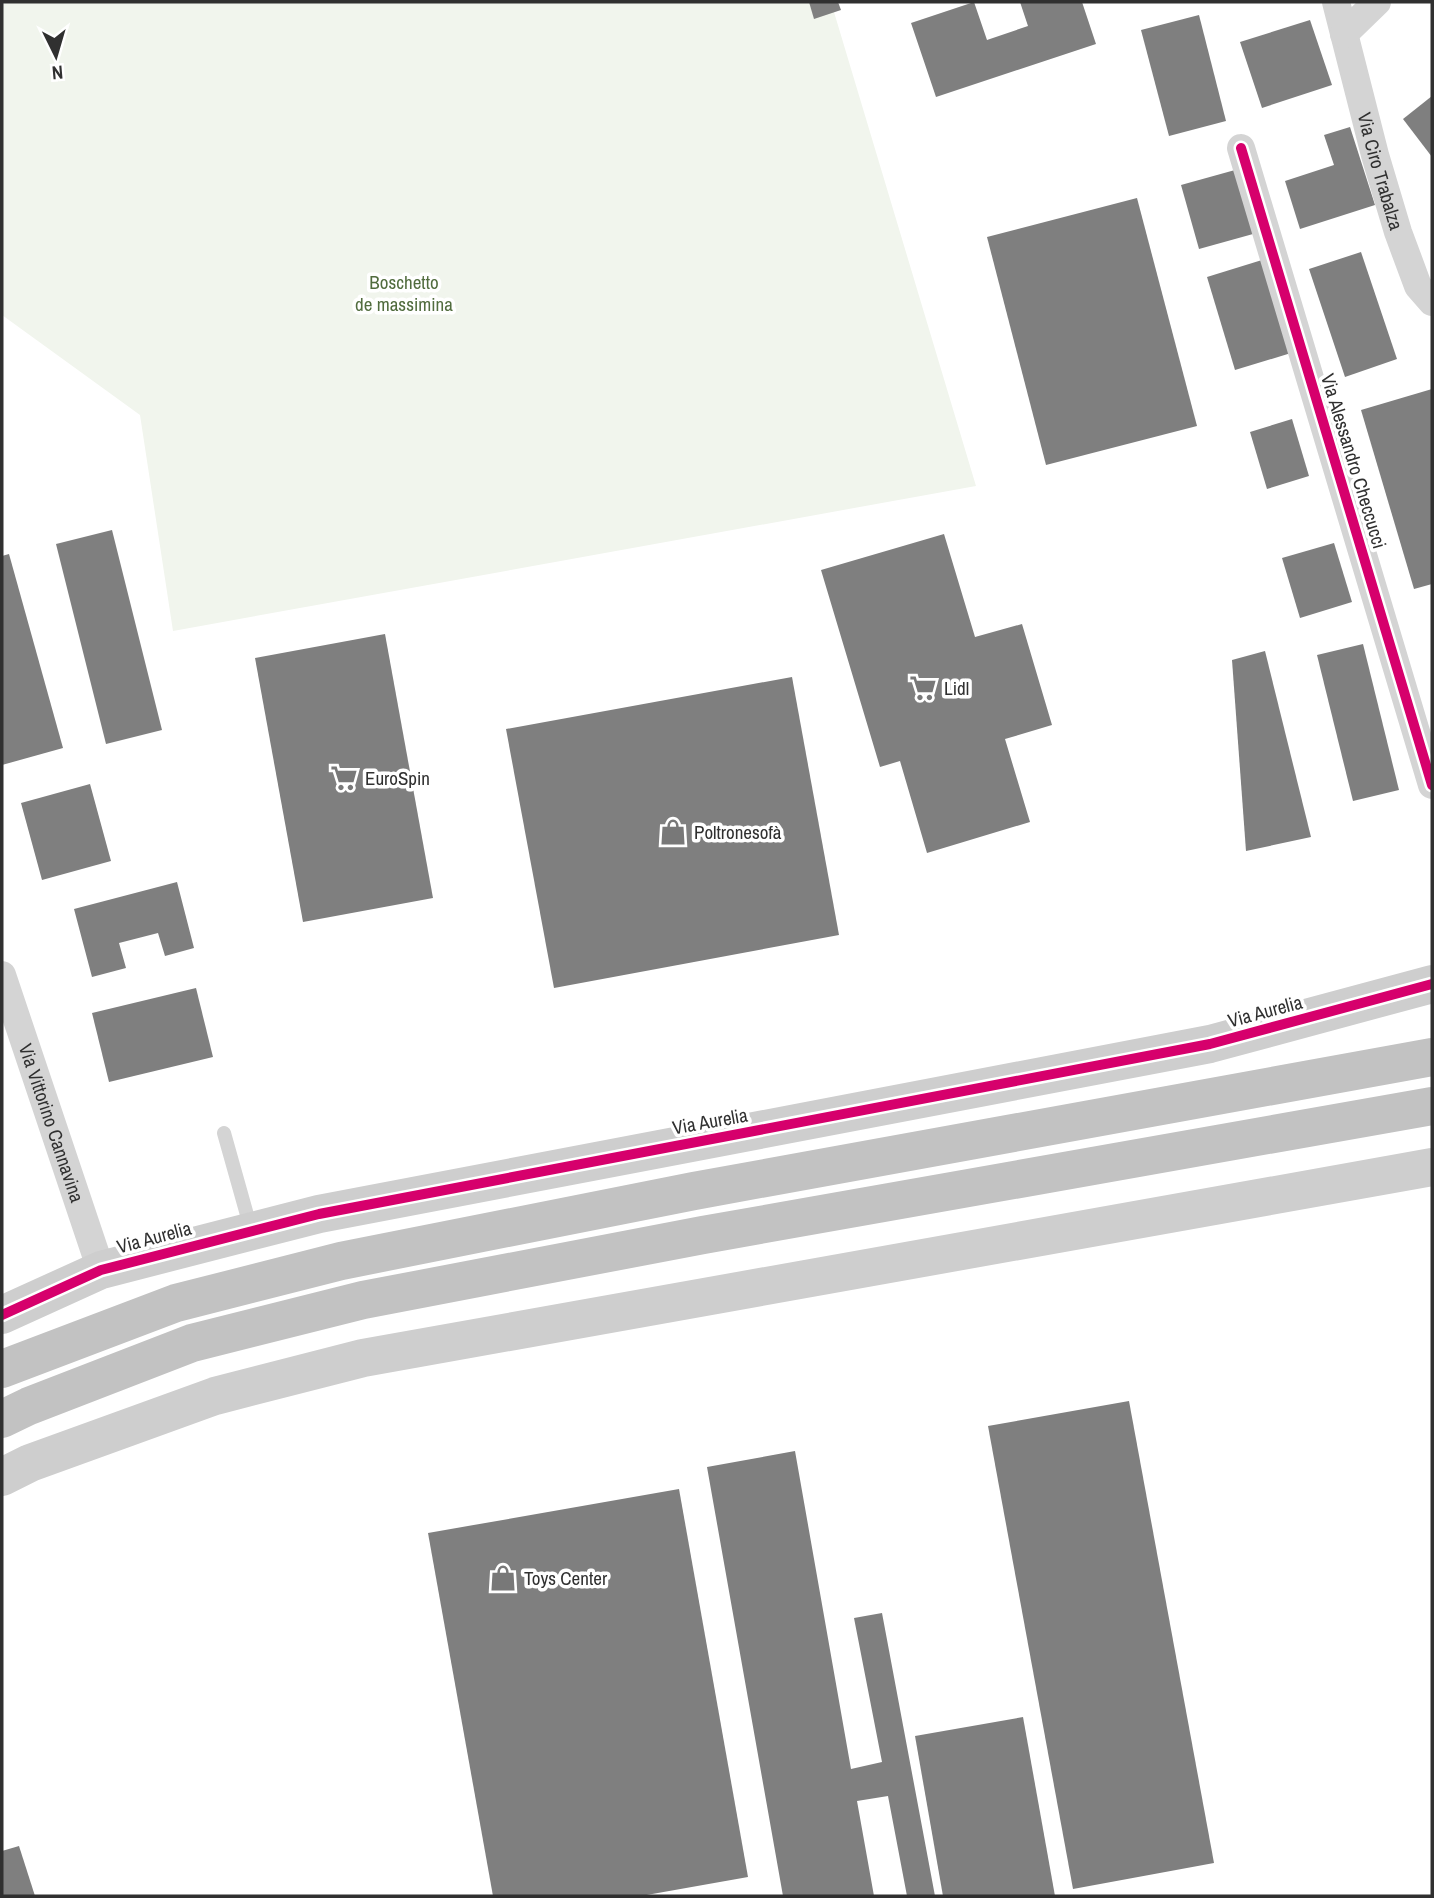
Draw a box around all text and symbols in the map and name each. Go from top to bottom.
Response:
north arrow [21,21,91,91]
text: N [51,59,64,86]
street label: Via Ciro Trabalza [1352,110,1410,233]
park label: Boschetto de massimina [355,269,453,317]
street label: Via Alessandro Checcucci [1315,370,1393,552]
supermarket icon: Lidl [908,673,938,703]
place label: Lidl [944,675,969,701]
supermarket icon: EuroSpin [329,763,359,793]
place label: EuroSpin [365,765,430,791]
shop icon: Poltronesofà [658,817,688,847]
place label: Poltronesofà [694,819,782,845]
street label: Via Aurelia [1225,989,1305,1033]
street label: Via Vittorino Cannavina [13,1040,90,1206]
street label: Via Aurelia [670,1102,750,1140]
street label: Via Aurelia [114,1215,194,1259]
shop icon: Toys Center [488,1563,518,1593]
place label: Toys Center [524,1565,608,1591]

